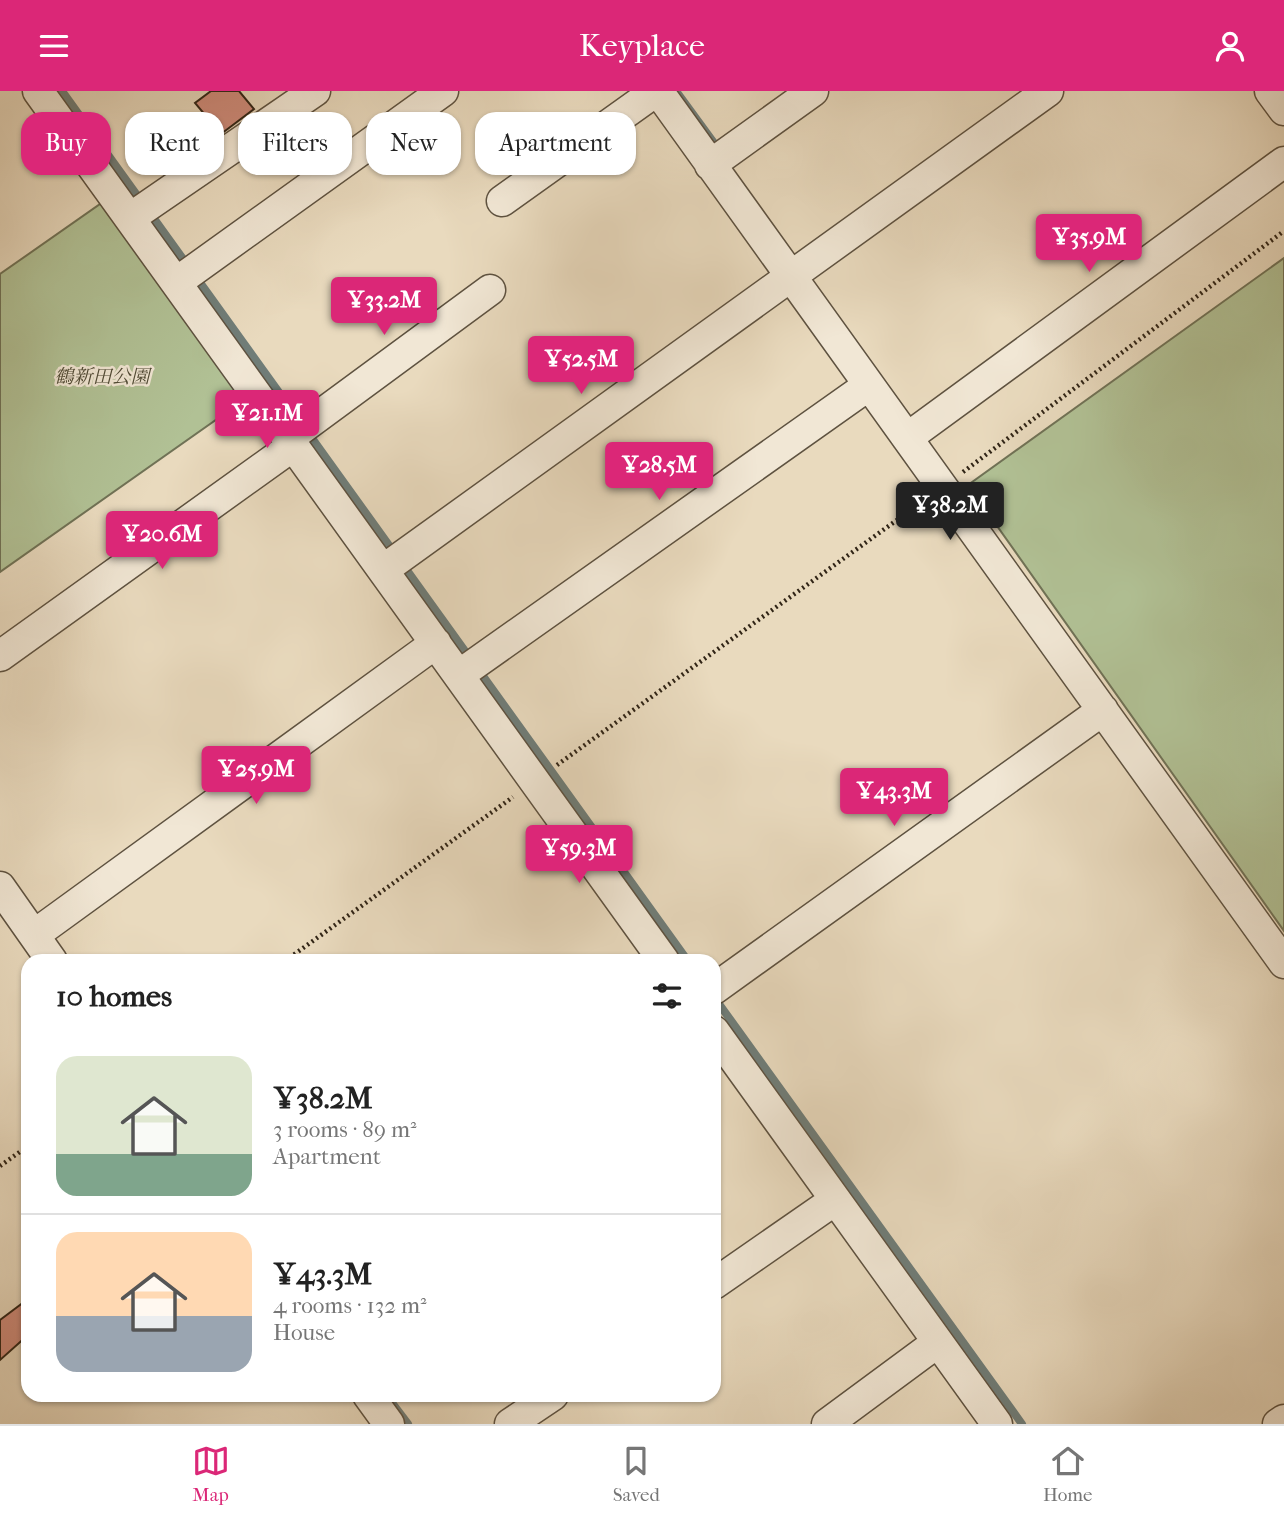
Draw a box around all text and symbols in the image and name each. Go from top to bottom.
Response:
icon: menu [35,27,73,65]
text: Keyplace [579,27,705,64]
icon: person [1211,27,1249,65]
chip: Buy [21,112,111,175]
chip: Rent [125,112,224,175]
chip: Filters [238,112,352,175]
chip: New [366,112,461,175]
chip: Apartment [475,112,636,175]
pin: ¥35.9M [1032,215,1146,274]
text: ¥35.9M [1052,223,1126,250]
pin: ¥33.2M [327,278,441,337]
text: ¥33.2M [347,286,421,313]
pin: ¥52.5M [524,337,638,396]
text: ¥52.5M [544,345,618,372]
park label: 鶴新田公園 [54,366,152,388]
pin: ¥21.1M [210,391,324,450]
text: ¥21.1M [231,399,303,426]
pin: ¥28.5M [602,443,716,502]
text: ¥28.5M [621,451,697,478]
pin: ¥38.2M [893,483,1007,542]
text: ¥38.2M [912,491,988,518]
pin: ¥20.6M [105,511,219,571]
text: ¥20.6M [122,520,202,547]
pin: ¥25.9M [199,747,313,806]
text: ¥25.9M [218,755,294,782]
pin: ¥43.3M [837,769,951,828]
text: ¥43.3M [856,777,932,804]
pin: ¥59.3M [522,825,636,885]
text: ¥59.3M [542,834,616,861]
icon: filters [648,977,686,1015]
text: 10 homes [56,979,172,1014]
text: ¥38.2M [273,1081,372,1116]
icon: home [112,1084,196,1168]
text: 3 rooms · 89 m² [273,1116,417,1143]
text: Apartment [273,1143,381,1170]
text: ¥43.3M [273,1257,372,1292]
icon: home [112,1260,196,1344]
text: 4 rooms · 132 m² [273,1292,427,1319]
text: House [273,1319,335,1346]
tab: Map [192,1442,230,1506]
tab: Saved [613,1442,660,1506]
tab: Home [1043,1442,1092,1506]

